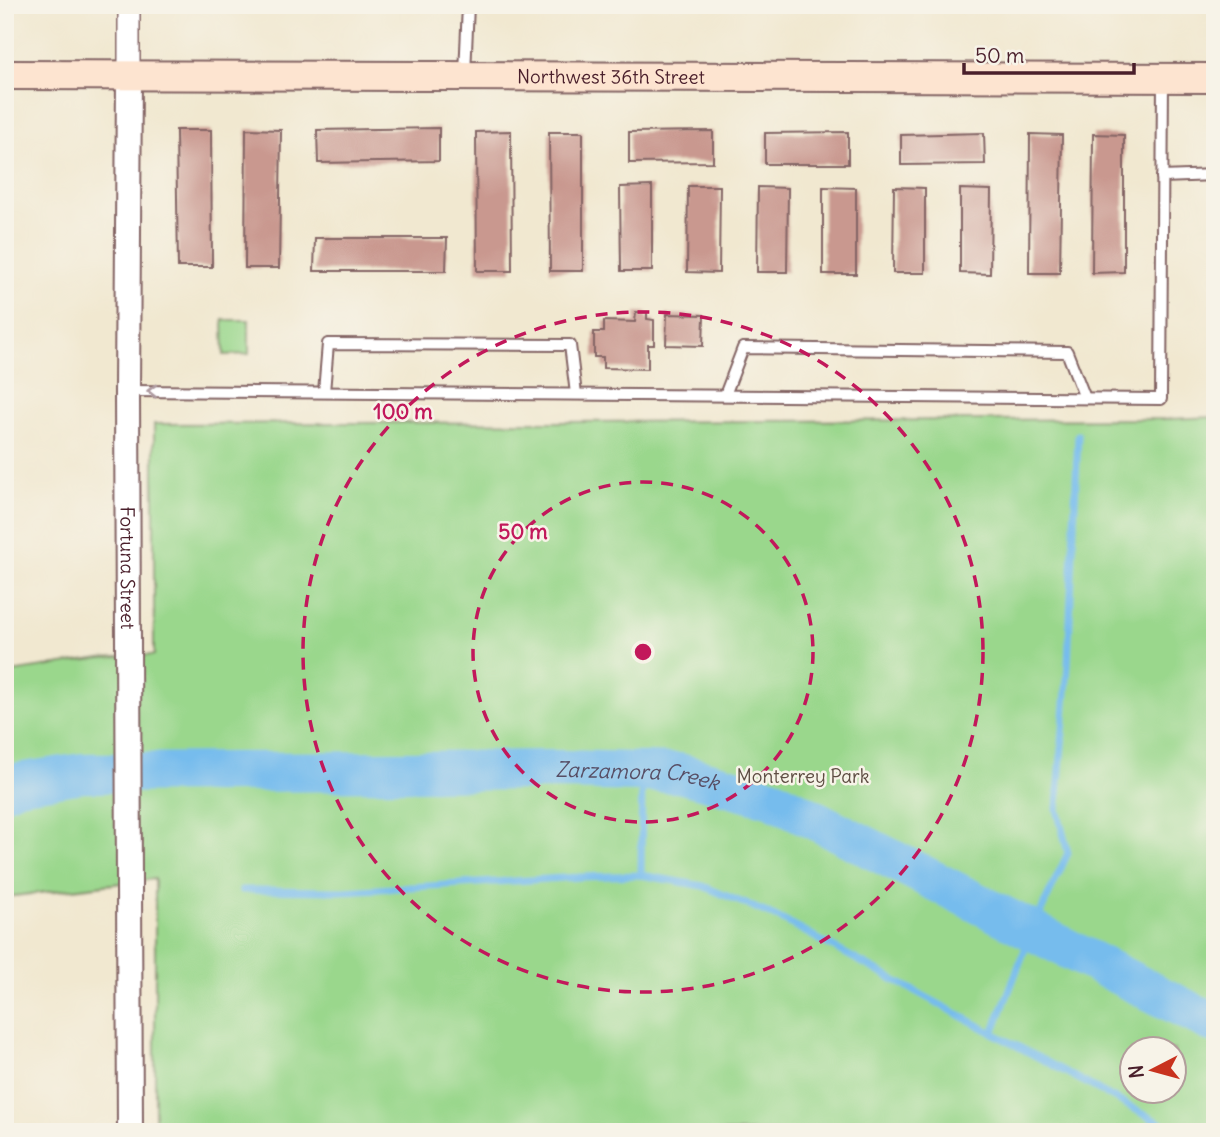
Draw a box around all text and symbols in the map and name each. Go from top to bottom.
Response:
scale bar [964,32,1134,76]
text: 50 m [975,42,1024,69]
street label: Northwest 36th Street [517,64,705,89]
one-way arrow [146,383,157,399]
text: 100 m [373,398,433,425]
street label: Fortuna Street [115,506,140,630]
text: 50 m [498,518,548,545]
centre of rings [631,640,655,664]
water label: Zarzamora Creek [555,756,724,797]
park label: Monterrey Park [737,764,870,788]
north arrow [1118,1036,1188,1106]
text: N [1123,1064,1149,1080]

